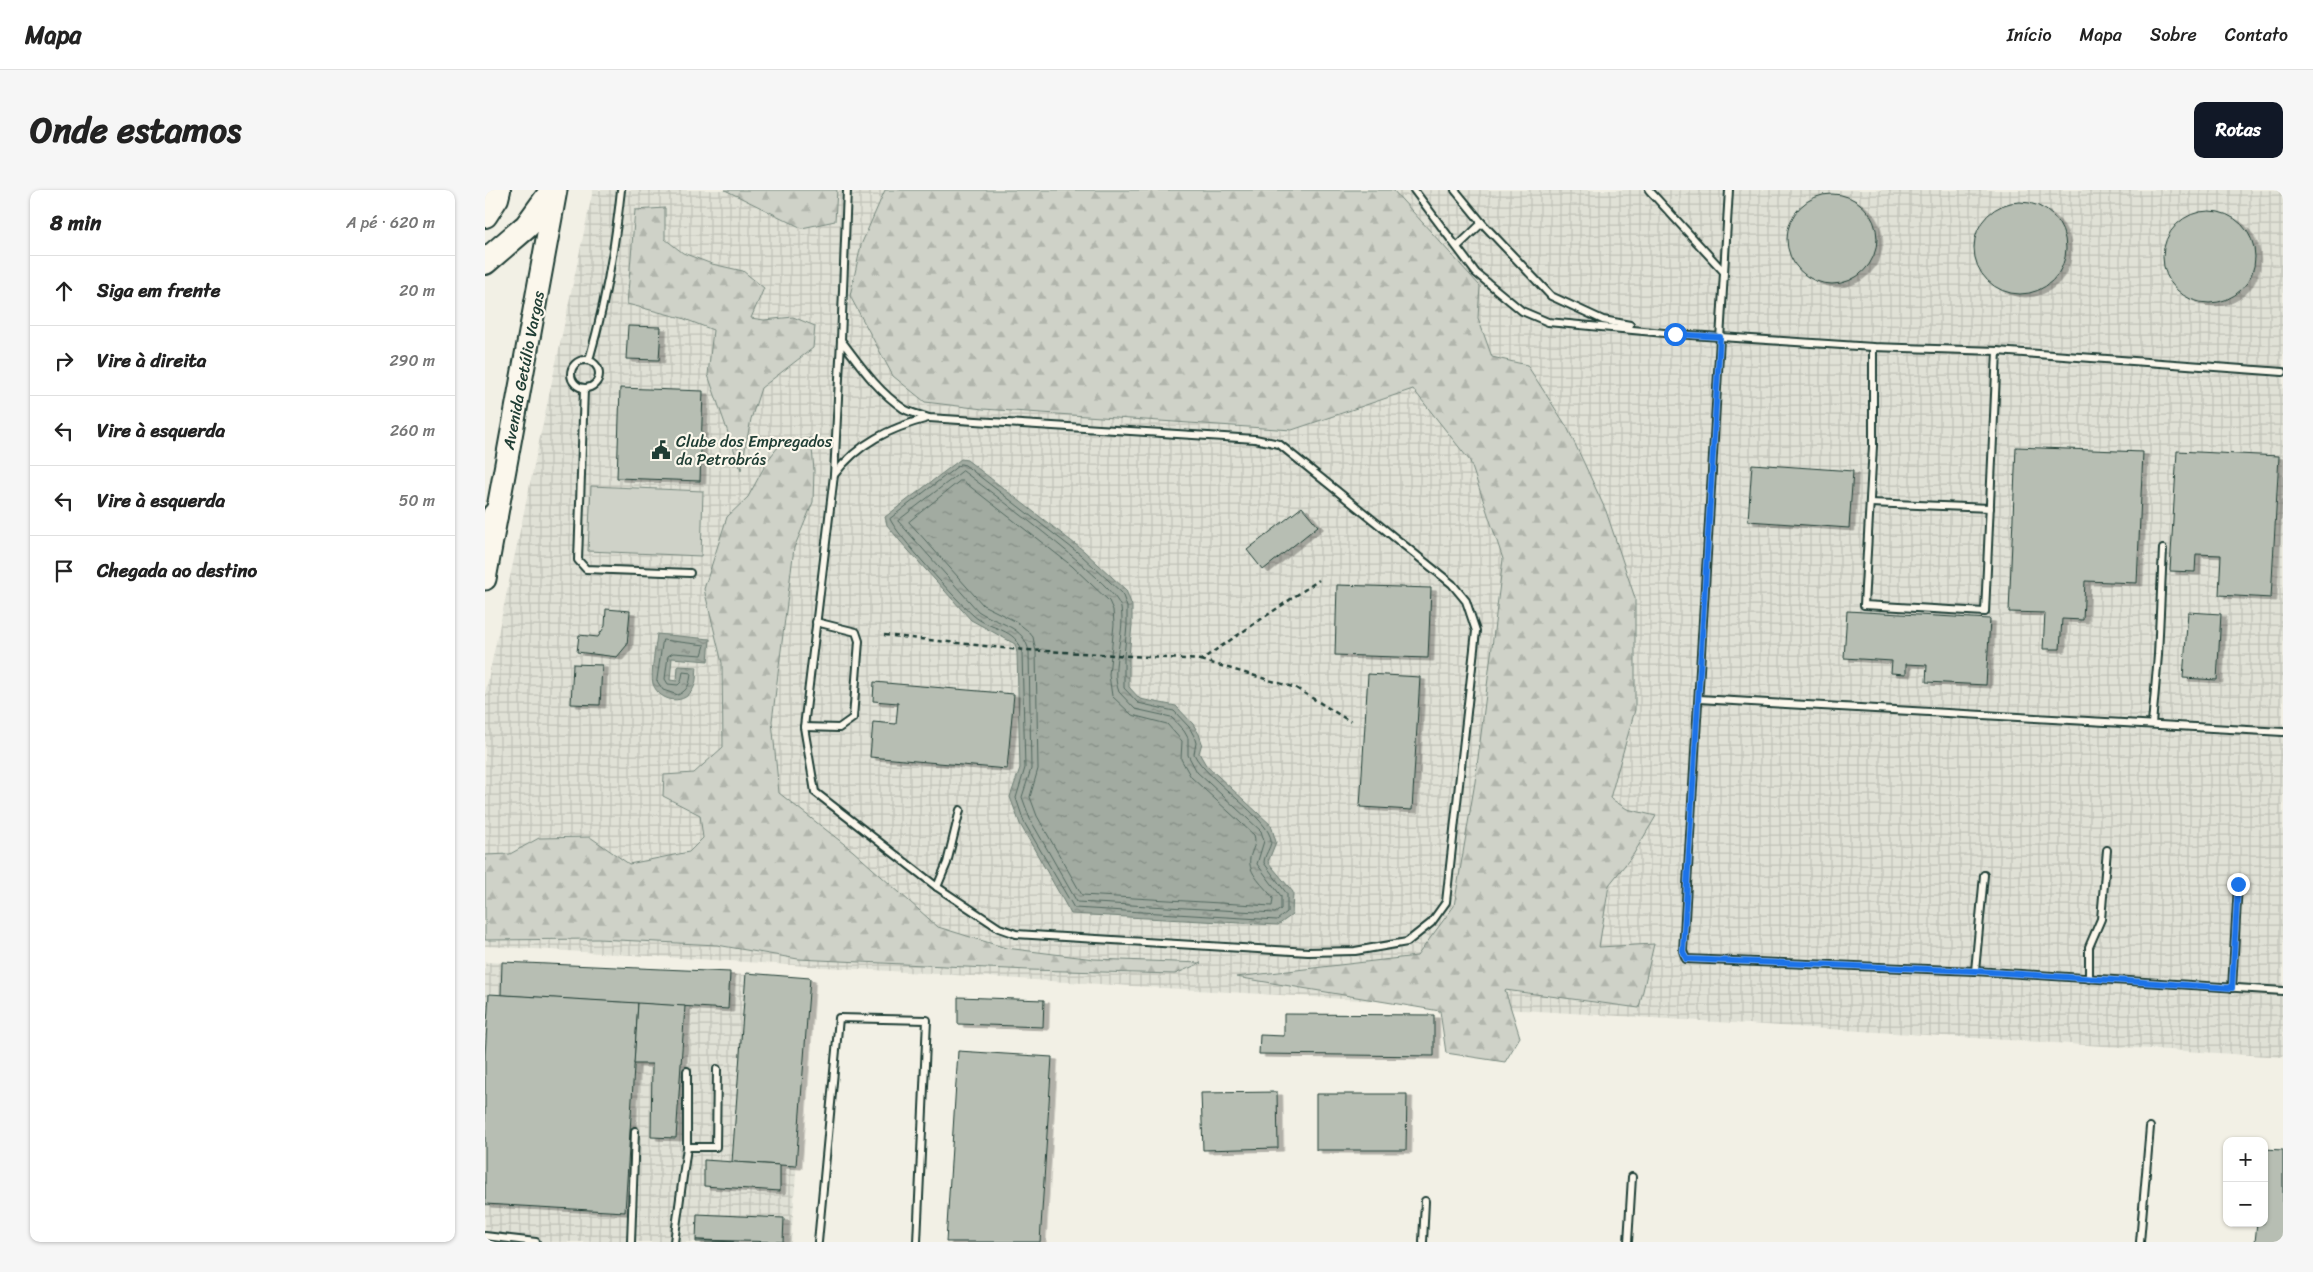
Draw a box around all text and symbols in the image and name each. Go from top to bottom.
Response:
text: Mapa [25,14,81,56]
text: Início [2007,19,2052,51]
text: Mapa [2080,19,2122,51]
text: Sobre [2150,19,2197,51]
text: Contato [2225,19,2288,51]
text: Onde estamos [30,99,241,161]
button: Rotas [2194,102,2283,158]
text: 8 min [50,204,101,242]
text: A pé · 620 m [346,208,435,237]
text: Siga em frente [97,274,220,307]
text: 20 m [399,276,435,305]
icon: ahead [50,277,78,305]
street label: Avenida Getúlio Vargas [494,288,553,453]
route start [1664,323,1687,346]
text: Vire à direita [97,344,206,377]
text: 290 m [389,346,435,375]
icon: right [50,347,78,375]
text: Vire à esquerda [97,414,225,447]
text: 260 m [390,416,435,445]
icon: left [50,417,78,445]
place label: Clube dos Empregados da Petrobrás [676,427,833,474]
public building icon: Clube dos Empregados da Petrobrás [650,439,672,461]
text: Vire à esquerda [97,484,225,517]
text: 50 m [399,486,435,515]
icon: left [50,487,78,515]
text: Chegada ao destino [97,554,257,587]
icon: arrive [50,557,78,585]
route end [2227,873,2250,896]
map controls [2223,1137,2268,1227]
button: + [2223,1137,2268,1182]
button: − [2223,1182,2268,1227]

